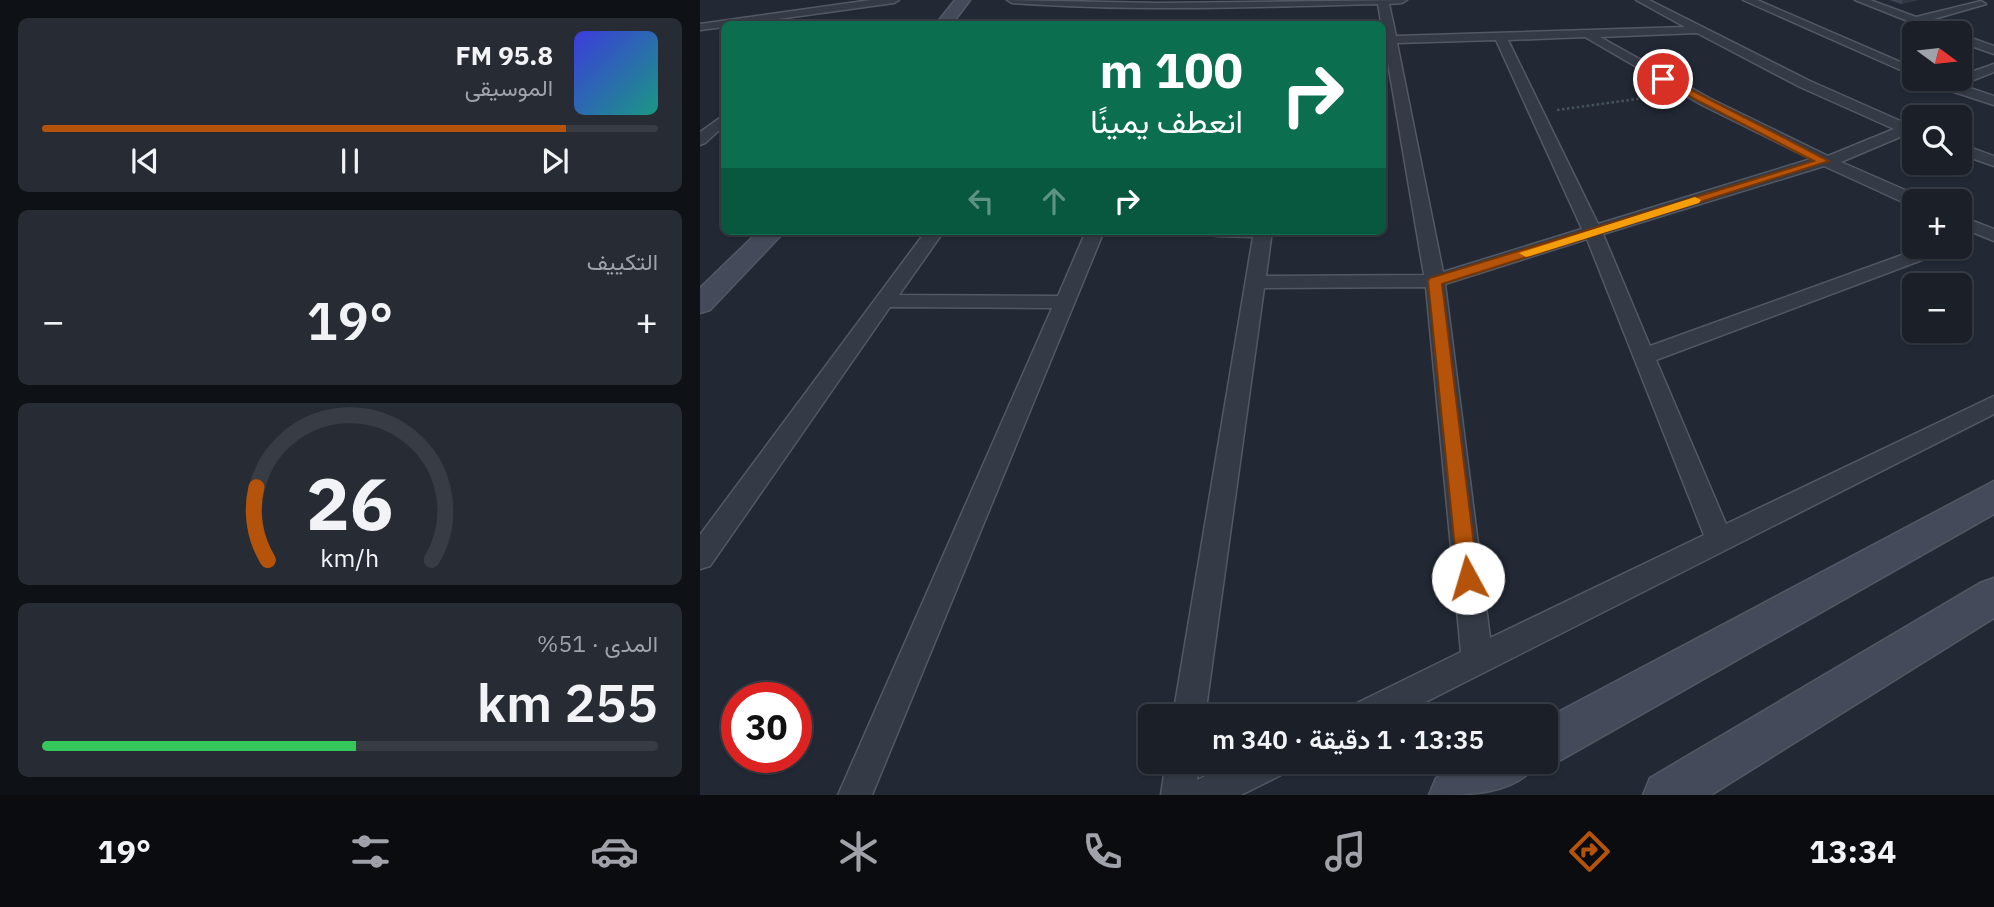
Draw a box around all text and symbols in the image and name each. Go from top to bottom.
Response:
north arrow [1902,21,1972,91]
map controls [1902,21,1972,343]
text: 95.8 FM [455,38,553,72]
text: 100 m [1099,38,1243,101]
icon: right [1267,49,1358,140]
pin [1633,49,1693,109]
icon: arrive [1644,60,1682,98]
text: الموسيقى [465,72,553,102]
text: انعطف يمينًا [1090,100,1243,142]
button: search [1902,105,1972,175]
icon: previous [126,142,164,180]
icon: pause [331,142,369,180]
icon: next [536,142,574,180]
icon: left [962,182,1000,220]
icon: ahead [1035,182,1073,220]
icon: right [1108,182,1146,220]
button: + [1902,189,1972,259]
text: التكييف [587,246,658,276]
button: − [1902,273,1972,343]
text: 19° [307,287,393,354]
text: − [42,296,65,345]
text: + [635,296,658,345]
text: 26 [306,455,394,550]
text: km/h [321,540,379,573]
position arrow [1431,541,1505,615]
text: المدى · 51% [537,628,658,658]
text: 255 km [477,669,658,736]
speed limit sign: 30 [721,682,812,773]
text: 13:35 · 1 دقيقة · 340 m [1212,722,1484,756]
icon: filters [346,827,395,876]
icon: car [590,827,639,876]
icon: climate [834,827,883,876]
icon: phone [1078,827,1127,876]
icon: music [1321,827,1370,876]
icon: directions [1565,827,1614,876]
text: 19° [98,830,151,872]
text: 13:34 [1809,830,1897,872]

